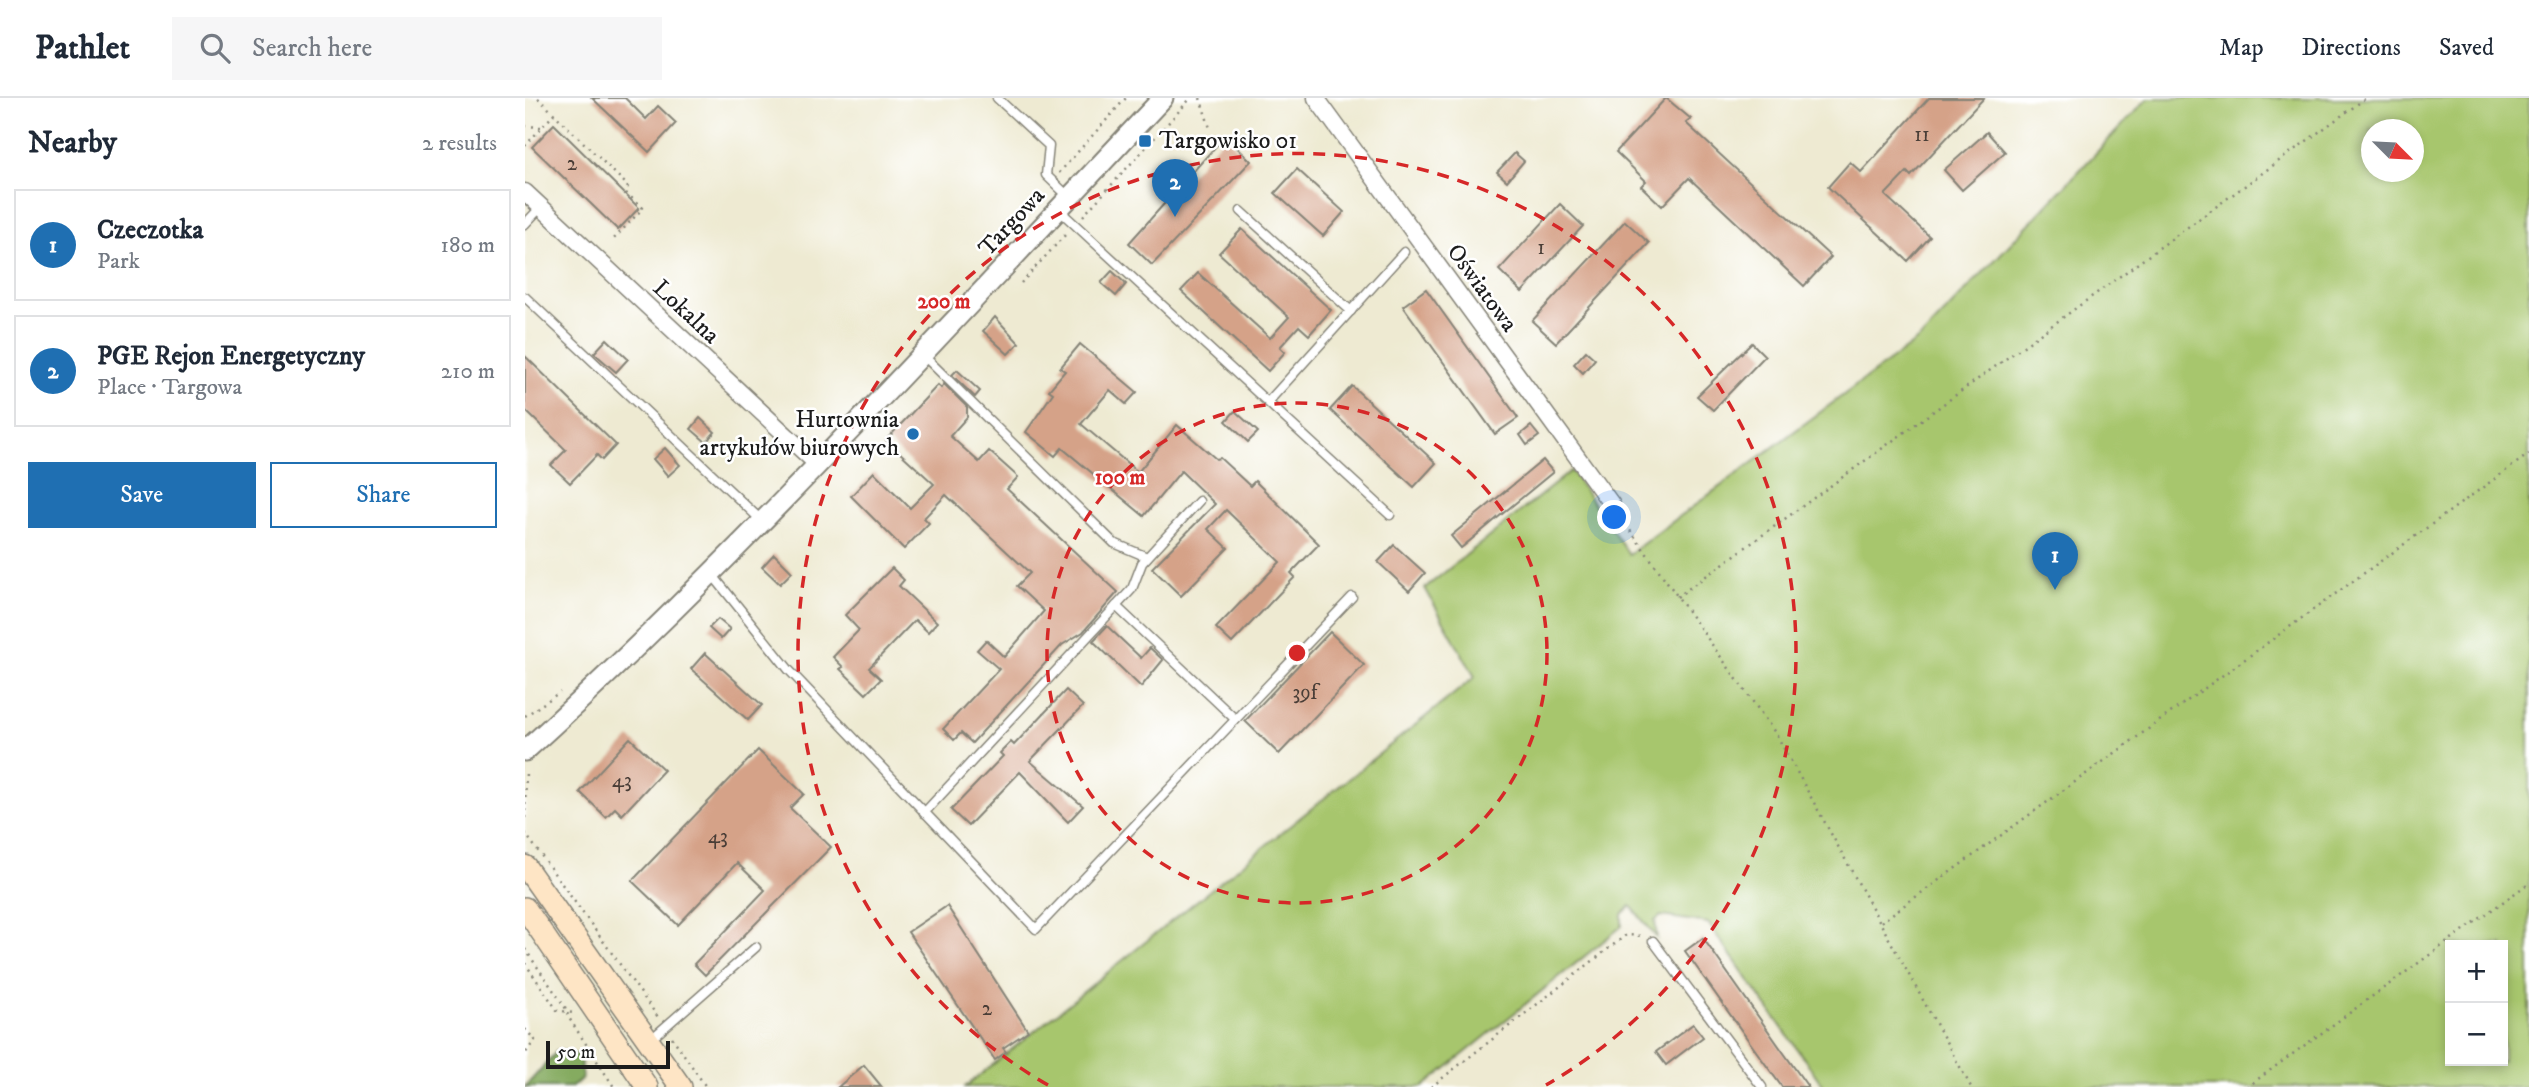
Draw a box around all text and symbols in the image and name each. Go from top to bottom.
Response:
search box [172,17,662,80]
text: Pathlet [35,28,130,69]
icon: search [196,29,234,67]
text: Search here [252,32,372,65]
text: Map [2219,33,2264,63]
text: Directions [2302,33,2401,63]
text: Saved [2439,33,2494,63]
north arrow [2361,119,2424,182]
house number: 11 [1914,122,1930,148]
text: Nearby [28,125,117,162]
place label: Targowisko 01 [1159,126,1297,156]
text: 2 results [422,129,497,158]
marker: Targowisko 01 [1137,133,1153,149]
house number: 2 [567,151,578,177]
pin: 2 [1152,159,1198,217]
street label: Targowa [972,180,1052,263]
text: Czeczotka [97,214,204,247]
text: 1 [49,231,57,260]
text: 180 m [440,231,495,260]
house number: 1 [1537,235,1545,261]
street label: Oświatowa [1440,238,1524,339]
text: Park [97,247,140,276]
street label: Lokalna [646,273,726,351]
text: 200 m [917,289,971,315]
text: PGE Rejon Energetyczny [97,340,365,373]
text: 2 [47,357,59,386]
text: 210 m [441,357,495,386]
text: Place · Targowa [97,373,242,402]
place label: Hurtownia artykułów biurowych [700,405,900,463]
marker: Hurtownia artykułów biurowych [905,426,921,442]
button: Save [28,462,256,528]
button: Share [270,462,497,528]
text: 100 m [1095,465,1145,491]
your location [1597,500,1631,534]
pin: 1 [2032,532,2078,590]
centre of rings [1285,641,1309,665]
house number: 39f [1293,680,1321,706]
house number: 43 [612,768,632,794]
house number: 43 [708,824,728,850]
map controls [2445,940,2508,1066]
button: + [2445,940,2508,1003]
house number: 2 [982,996,993,1022]
button: − [2445,1003,2508,1066]
scale bar [546,1038,670,1070]
text: 50 m [557,1041,595,1064]

